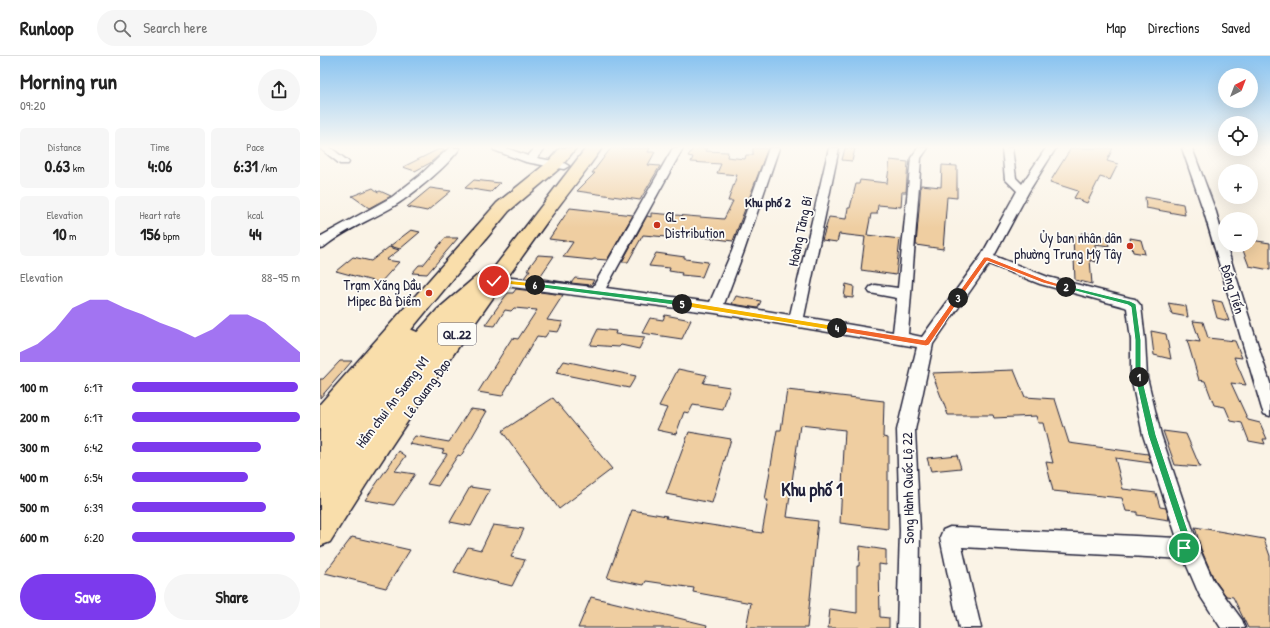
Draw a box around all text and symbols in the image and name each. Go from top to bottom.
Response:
search box [97,10,377,46]
text: Runloop [20,15,73,41]
icon: search [111,17,133,39]
text: Search here [143,17,207,38]
text: Map [1106,18,1126,37]
text: Directions [1148,18,1199,37]
text: Saved [1221,18,1250,37]
text: Morning run [20,66,117,96]
north arrow [1218,68,1258,108]
map controls [1218,68,1258,252]
button: share [258,69,300,111]
text: 09:20 [20,96,46,114]
button: locate [1218,116,1258,156]
text: Distance [48,140,81,154]
text: Time [150,140,170,154]
text: Pace [246,140,264,154]
text: 0.63 [45,154,70,177]
text: 4:06 [148,154,172,177]
text: 6:31 [233,154,258,177]
text: km [70,161,85,175]
text: /km [258,161,277,175]
button: + [1218,164,1258,204]
district label: Khu phố 2 [745,193,792,212]
street label: Hoàng Tăng Bí [783,194,817,268]
place label: GL - Distribution [665,207,725,242]
text: Elevation [46,208,83,222]
text: Heart rate [139,208,181,222]
text: kcal [247,208,263,222]
button: − [1218,212,1258,252]
marker: GL - Distribution [652,220,662,230]
text: 10 [53,222,67,245]
text: 156 [140,222,160,245]
text: 44 [249,222,262,245]
place label: Ủy ban nhân dân phường Trung Mỹ Tây [1014,228,1122,264]
text: m [67,229,77,243]
text: bpm [160,229,180,243]
marker: Ủy ban nhân dân phường Trung Mỹ Tây [1125,241,1135,251]
street label: Đồng Tiến [1216,262,1250,316]
pin [477,264,511,298]
text: Elevation [20,268,63,286]
text: 88–95 m [261,268,300,286]
icon: check [483,270,505,292]
place label: Trạm Xăng Dầu Mipec Bà Điểm [343,275,421,311]
pin: 6 [525,275,545,295]
pin: 2 [1056,277,1076,297]
text: 6 [533,278,537,292]
text: 2 [1063,280,1069,294]
marker: Trạm Xăng Dầu Mipec Bà Điểm [424,288,434,298]
pin: 3 [948,288,968,308]
text: 3 [956,291,960,305]
pin: 5 [672,294,692,314]
text: 5 [680,297,684,311]
pin: 4 [827,318,847,338]
text: 4 [835,321,839,335]
road number: QL.22 [438,323,476,345]
street label: Hầm chui An Sương N1 [351,352,433,452]
street label: Lê Quang Đạo [399,354,456,422]
pin: 1 [1129,367,1149,387]
text: 1 [1137,370,1141,384]
text: 100 m [20,378,48,396]
text: 6:17 [84,378,103,396]
text: 200 m [20,408,50,426]
text: 6:17 [84,408,103,426]
street label: Song Hành Quốc Lộ 22 [897,432,919,544]
text: 300 m [20,438,49,456]
text: 6:42 [84,438,103,456]
text: 400 m [20,468,48,486]
text: 6:54 [84,468,103,486]
district label: Khu phố 1 [781,477,843,503]
text: 500 m [20,498,49,516]
text: 6:39 [84,498,103,516]
text: 600 m [20,528,49,546]
text: 6:20 [84,528,104,546]
pin [1167,531,1201,565]
icon: arrive [1173,537,1195,559]
button: Save [20,574,156,620]
button: Share [164,574,300,620]

